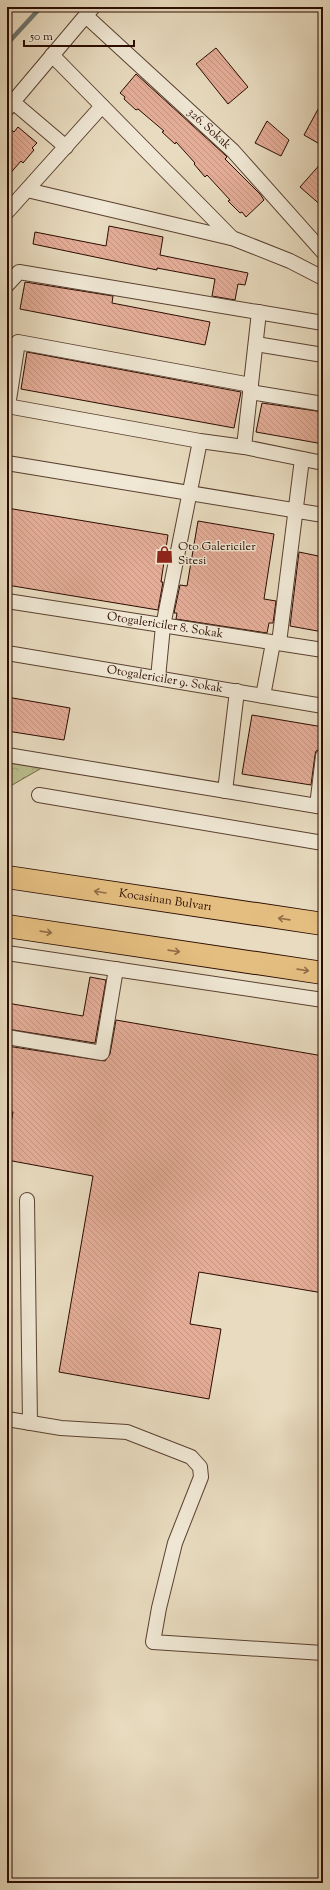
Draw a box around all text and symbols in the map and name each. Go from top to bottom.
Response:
scale bar [24,22,134,48]
text: 50 m [29,28,53,46]
street label: 326. Sokak [183,104,235,154]
place label: Oto Galericiler Sitesi [178,538,256,570]
shop icon: Oto Galericiler Sitesi [155,544,175,564]
street label: Otogalericiler 8. Sokak [106,608,225,643]
street label: Otogalericiler 9. Sokak [105,661,225,698]
street label: Kocasinan Bulvarı [118,885,213,916]
one-way arrow [94,888,107,896]
one-way arrow [278,915,291,923]
one-way arrow [39,928,52,936]
one-way arrow [167,947,180,955]
one-way arrow [296,966,309,974]

